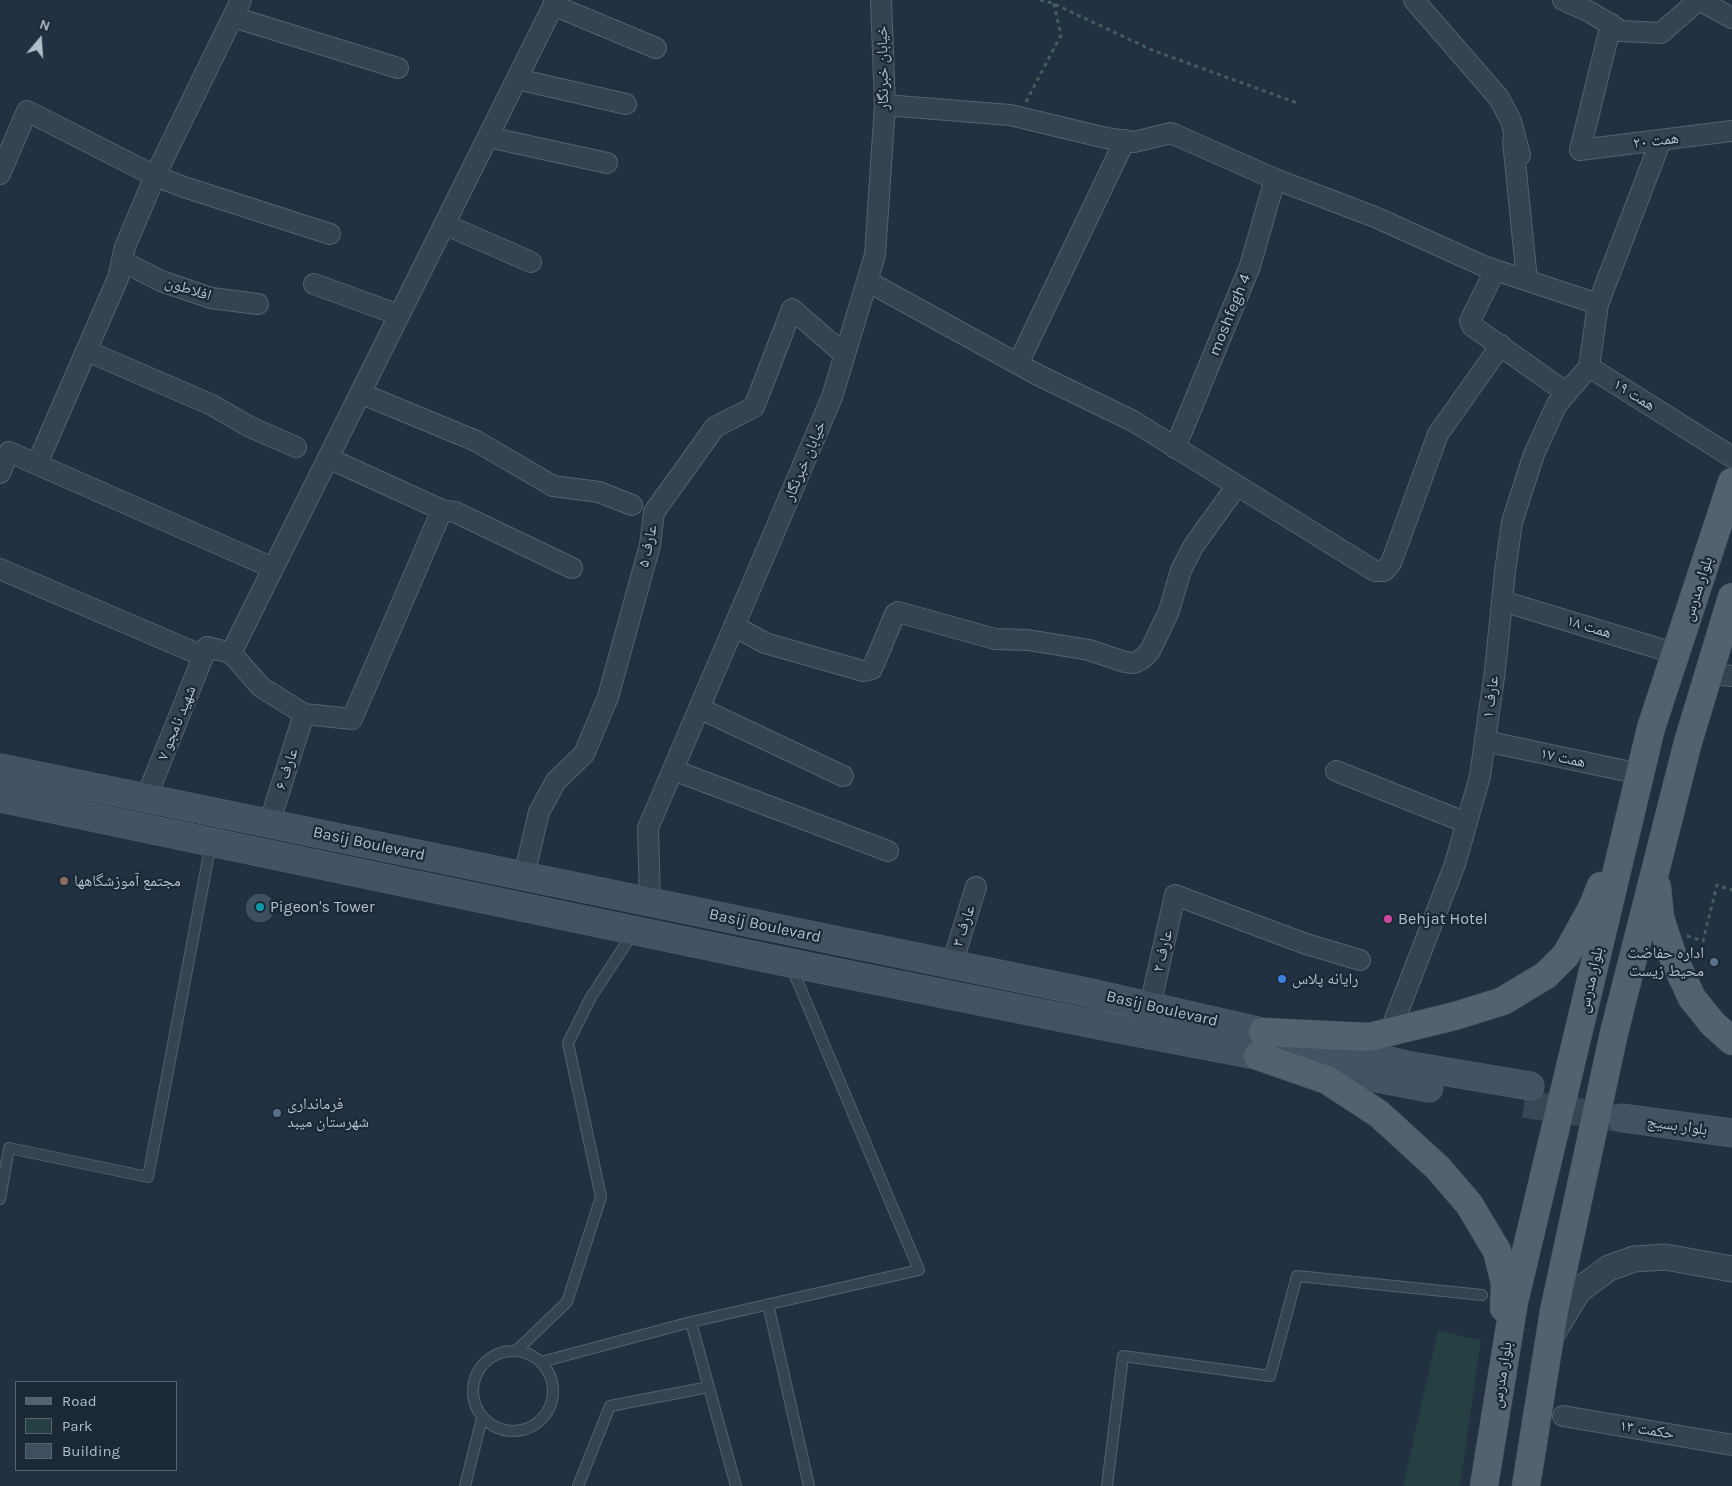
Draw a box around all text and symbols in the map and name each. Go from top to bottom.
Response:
north arrow [15,15,65,65]
text: N [37,16,52,35]
street label: خیابان خبرنگار [873,25,893,111]
street label: همت ۲۰ [1632,129,1680,153]
street label: moshfegh 4 [1205,271,1255,359]
street label: افلاطون [162,272,214,306]
street label: همت ۱۹ [1609,375,1659,415]
street label: خیابان خبرنگار [780,418,830,504]
street label: عارف ۵ [634,523,662,569]
street label: بلوار مدرس [1679,554,1717,624]
street label: همت ۱۸ [1564,611,1614,643]
street label: عارف ۱ [1479,674,1503,720]
street label: شهید نامجو ۷ [153,683,201,763]
street label: همت ۱۷ [1539,744,1587,772]
street label: عارف ۶ [271,746,303,792]
street label: Basij Boulevard [311,823,427,865]
place label: مجتمع آموزشگاهها [74,871,181,891]
marker: مجتمع آموزشگاهها [58,875,70,887]
place label: Pigeon's Tower [270,897,375,917]
marker: Pigeon's Tower [254,901,266,913]
street label: عارف ۳ [948,903,980,949]
street label: Basij Boulevard [707,905,823,947]
place label: Behjat Hotel [1398,909,1488,929]
marker: Behjat Hotel [1382,913,1394,925]
street label: عارف ۲ [1149,928,1177,974]
place label: اداره حفاضت محیط زیست [1627,943,1704,981]
street label: بلوار مدرس [1574,945,1608,1015]
marker: اداره حفاضت محیط زیست [1708,956,1720,968]
place label: رایانه پلاس [1292,969,1358,989]
marker: رایانه پلاس [1276,973,1288,985]
street label: Basij Boulevard [1104,987,1220,1031]
place label: فرمانداری شهرستان میبد [287,1094,369,1132]
marker: فرمانداری شهرستان میبد [271,1107,283,1119]
street label: بلوار بسیج [1645,1112,1709,1140]
street label: بلوار مدرس [1487,1340,1517,1410]
legend [15,1381,178,1471]
text: Road [62,1392,97,1410]
street label: حکمت ۱۳ [1618,1416,1676,1444]
text: Park [62,1417,92,1435]
text: Building [62,1442,120,1460]

